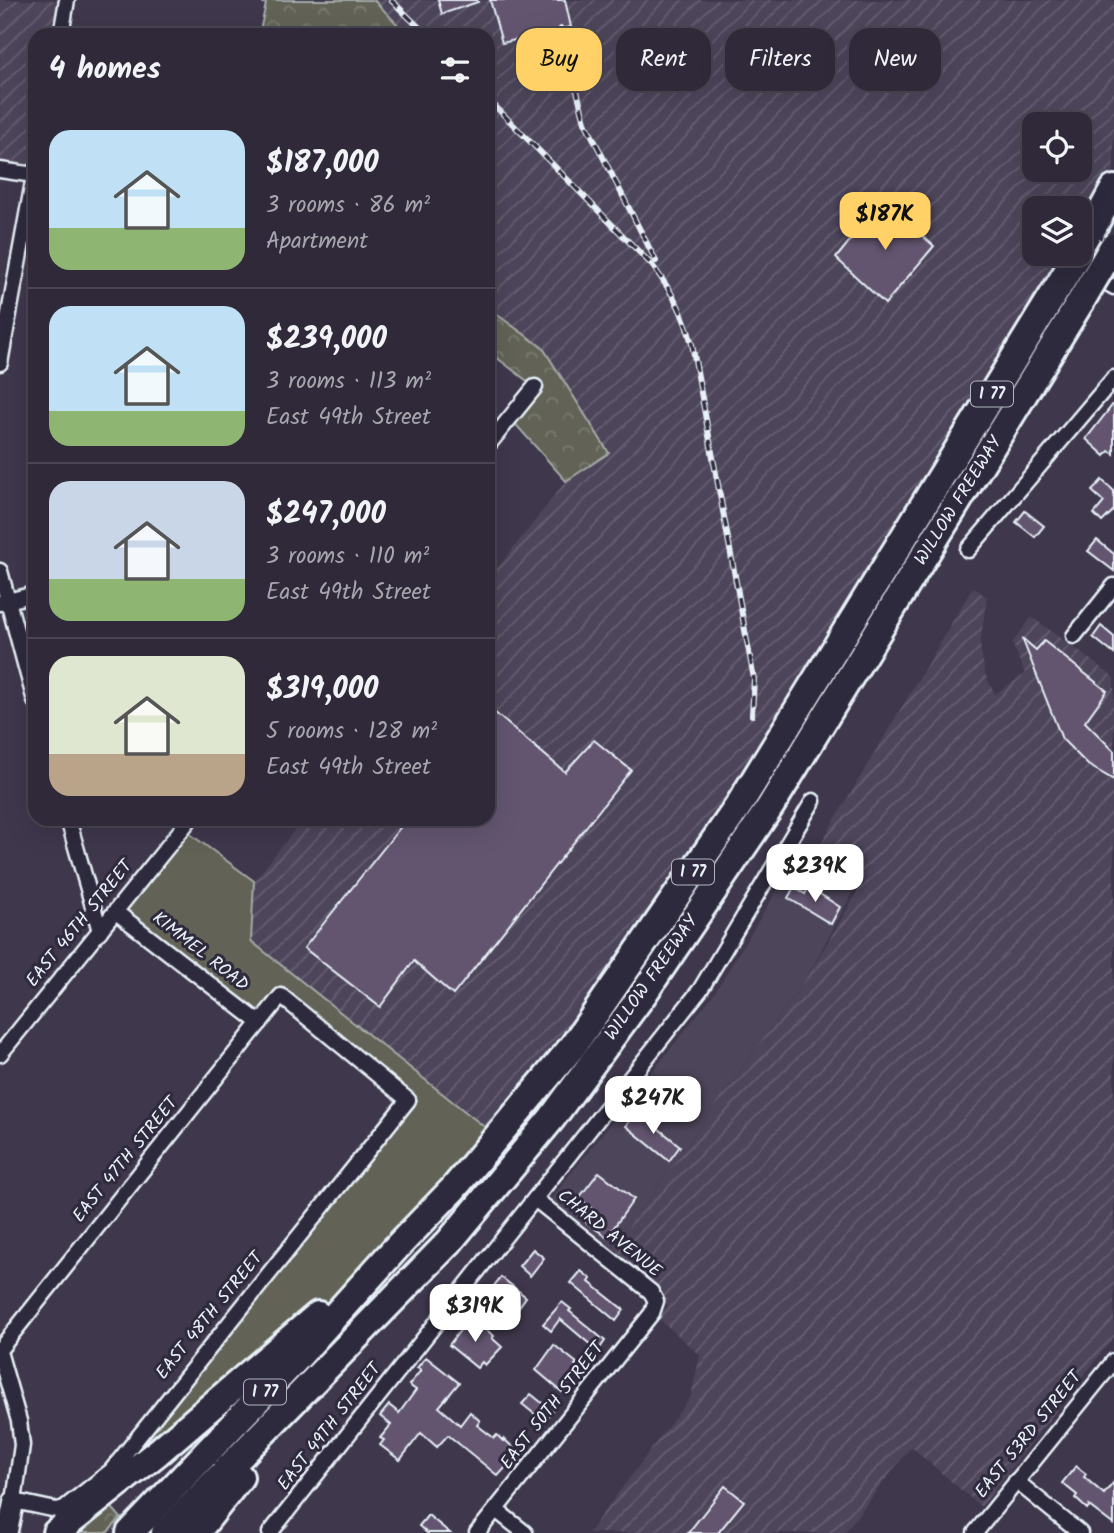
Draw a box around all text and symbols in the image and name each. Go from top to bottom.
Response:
chip: Buy [516,28,602,91]
chip: Rent [616,28,711,91]
chip: Filters [725,28,835,91]
chip: New [849,28,941,91]
text: 4 homes [49,46,161,94]
icon: filters [436,51,474,89]
map controls [1022,112,1092,266]
button: locate [1022,112,1092,182]
text: $187,000 [266,140,379,188]
icon: home [105,158,189,242]
text: 3 rooms · 86 m² [266,188,430,224]
pin: $187K [836,192,934,252]
button: layers [1022,196,1092,266]
text: $187K [856,197,914,233]
text: Apartment [266,224,368,260]
text: $239,000 [266,316,387,364]
icon: home [105,334,189,418]
text: 3 rooms · 113 m² [266,364,431,400]
road number: I 77 [971,382,1013,406]
text: East 49th Street [266,400,431,436]
street label: WILLOW FREEWAY [907,430,1011,571]
text: $247,000 [266,491,386,539]
icon: home [105,509,189,593]
text: 3 rooms · 110 m² [266,539,429,575]
text: East 49th Street [266,575,431,611]
text: $319,000 [266,666,378,714]
icon: home [105,684,189,768]
text: 5 rooms · 128 m² [266,714,437,750]
text: East 49th Street [266,750,431,786]
pin: $239K [766,844,864,904]
text: $239K [782,849,848,885]
street label: EAST 46TH STREET [19,853,142,994]
road number: I 77 [672,860,714,884]
street label: KIMMEL ROAD [145,905,255,999]
street label: WILLOW FREEWAY [598,909,707,1047]
pin: $247K [604,1076,702,1136]
text: $247K [621,1081,685,1117]
street label: EAST 47TH STREET [66,1089,187,1230]
street label: CHARD AVENUE [550,1183,668,1286]
street label: EAST 48TH STREET [149,1244,272,1386]
pin: $319K [426,1284,524,1344]
text: $319K [446,1289,504,1325]
street label: EAST 50TH STREET [494,1335,613,1476]
street label: EAST 49TH STREET [271,1356,390,1497]
street label: EAST 53RD STREET [968,1364,1091,1505]
road number: I 77 [244,1380,286,1404]

